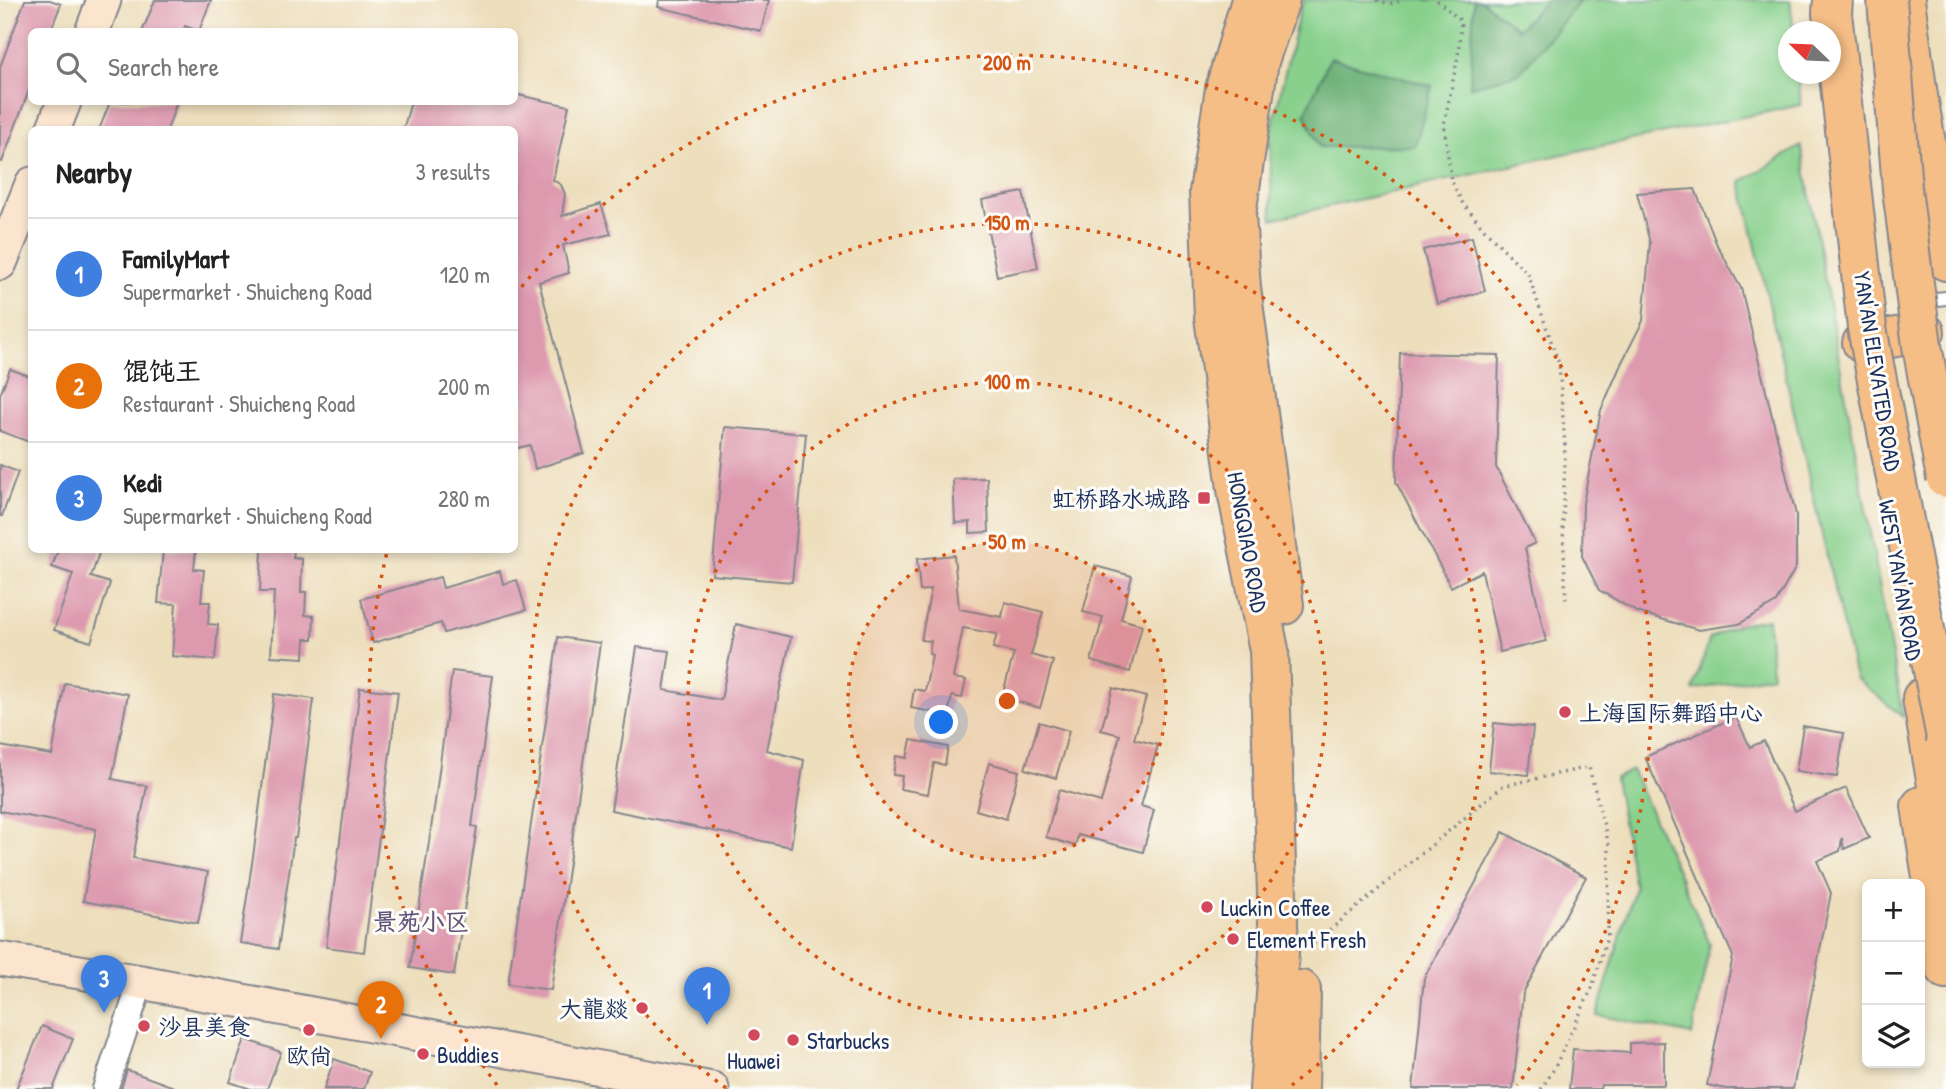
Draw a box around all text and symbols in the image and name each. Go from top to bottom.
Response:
north arrow [1778,21,1841,84]
search box [28,28,518,105]
icon: search [52,48,90,86]
text: 200 m [983,48,1031,77]
text: Search here [108,49,219,84]
text: Nearby [56,152,132,192]
text: 3 results [415,156,490,187]
text: 150 m [984,208,1030,237]
text: FamilyMart [123,241,229,276]
text: 1 [75,259,83,290]
text: 120 m [440,259,490,290]
street label: YAN'AN ELEVATED ROAD [1847,269,1909,473]
text: Supermarket · Shuicheng Road [123,276,372,307]
text: 馄饨王 [123,353,201,388]
text: 100 m [984,367,1030,396]
text: 2 [74,371,84,402]
text: 200 m [438,371,490,402]
text: Restaurant · Shuicheng Road [123,388,355,419]
text: Kedi [123,465,163,500]
street label: HONGQIAO ROAD [1220,469,1276,615]
text: 3 [74,483,84,514]
text: 280 m [438,483,490,514]
place label: 虹桥路水城路 [1052,483,1190,514]
marker: 虹桥路水城路 [1196,490,1212,506]
street label: WEST YAN'AN ROAD [1872,497,1930,663]
text: Supermarket · Shuicheng Road [123,500,372,531]
text: 50 m [988,527,1026,556]
centre of rings [995,689,1019,713]
place label: 上海国际舞蹈中心 [1579,697,1763,728]
marker: 上海国际舞蹈中心 [1557,704,1573,720]
your location [924,705,958,739]
map controls [1862,879,1925,1068]
button: + [1862,879,1925,942]
place label: Luckin Coffee [1221,892,1330,923]
marker: Luckin Coffee [1199,899,1215,915]
district label: 景苑小区 [373,905,469,937]
place label: Element Fresh [1247,924,1366,955]
marker: Element Fresh [1225,931,1241,947]
button: − [1862,942,1925,1005]
pin: 3 [81,955,127,1013]
pin: 1 [684,967,730,1025]
pin: 2 [358,981,404,1039]
place label: 大龍燚 [559,993,628,1024]
marker: 大龍燚 [634,1000,650,1016]
button: layers [1862,1005,1925,1068]
place label: 沙县美食 [158,1011,250,1042]
marker: 沙县美食 [136,1018,152,1034]
marker: 欧尚 [301,1022,317,1038]
place label: Starbucks [807,1025,889,1056]
marker: Huawei [746,1027,762,1043]
marker: Starbucks [785,1032,801,1048]
place label: Buddies [437,1039,499,1070]
place label: 欧尚 [286,1040,332,1071]
place label: Huawei [727,1045,781,1076]
marker: Buddies [415,1046,431,1062]

